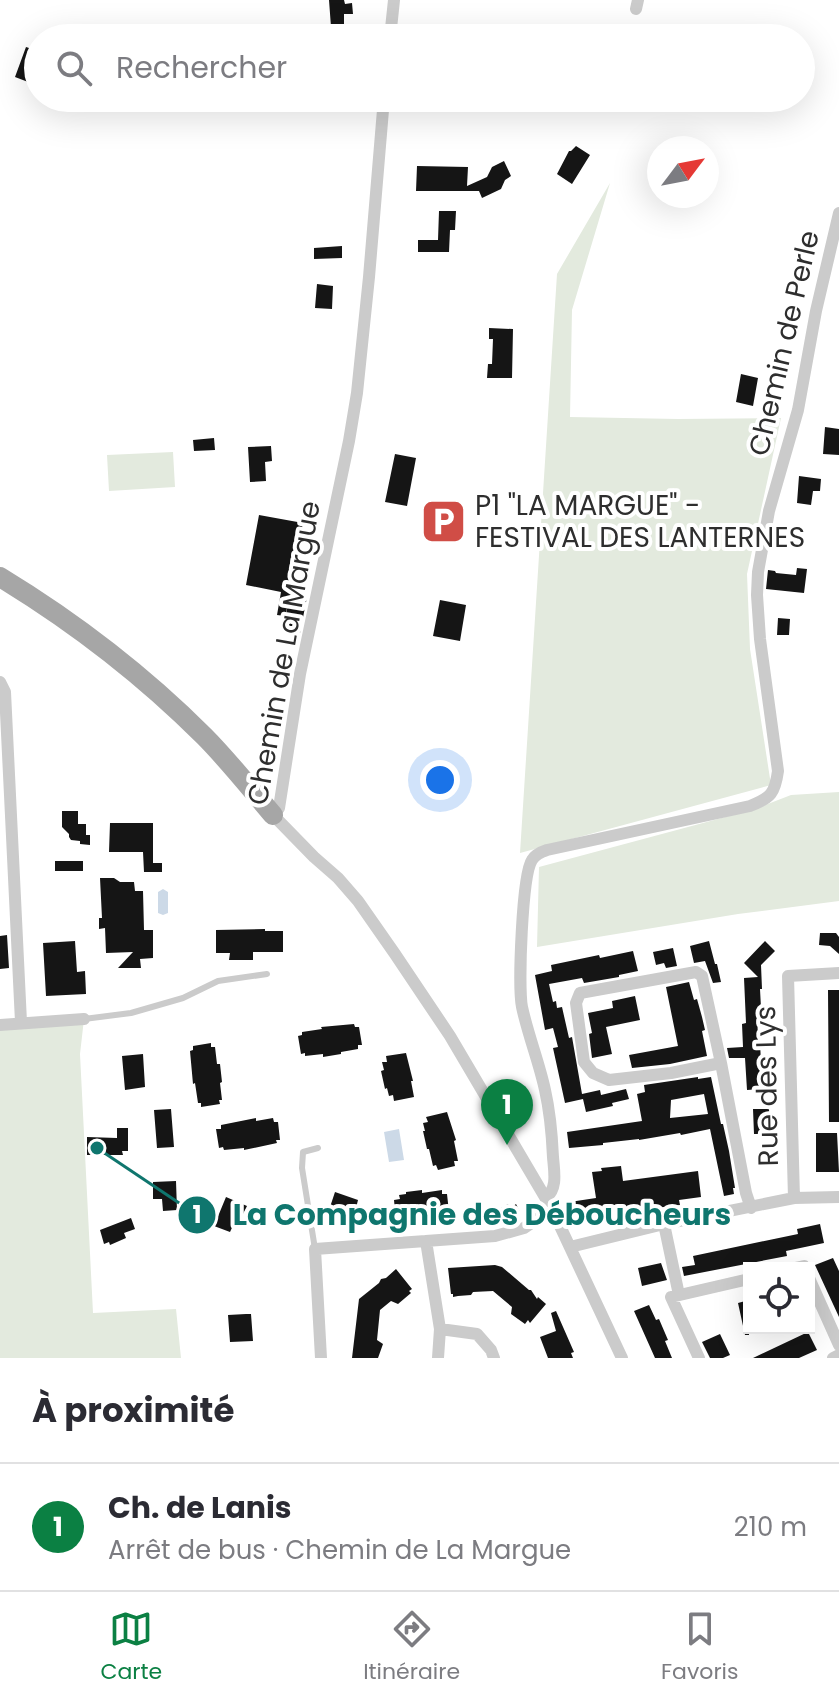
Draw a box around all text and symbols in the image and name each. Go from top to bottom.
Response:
search box [24,24,815,112]
icon: search [52,46,96,90]
text: Rechercher [116,46,287,89]
north arrow [647,136,719,208]
street label: Chemin de Perle [739,227,829,459]
place label: P1 "LA MARGUE" - FESTIVAL DES LANTERNES [475,486,805,557]
parking icon: P1 "LA MARGUE" - FESTIVAL DES LANTERNES [420,497,468,545]
street label: Chemin de La Margue [238,498,330,808]
your location [420,760,460,800]
street label: Rue des Lys [746,1005,788,1167]
pin: 1 [481,1079,533,1145]
callout: La Compagnie des Déboucheurs [177,1188,747,1242]
text: La Compagnie des Déboucheurs [233,1193,731,1236]
text: 1 [192,1198,202,1231]
map controls [743,1262,815,1334]
button: locate [743,1262,815,1334]
text: À proximité [32,1386,234,1434]
text: Ch. de Lanis [108,1486,292,1529]
text: 1 [53,1509,63,1545]
text: 210 m [734,1509,807,1545]
text: Arrêt de bus · Chemin de La Margue [108,1532,571,1568]
tab: Carte [100,1607,162,1688]
tab: Itinéraire [363,1607,460,1688]
tab: Favoris [661,1607,739,1688]

